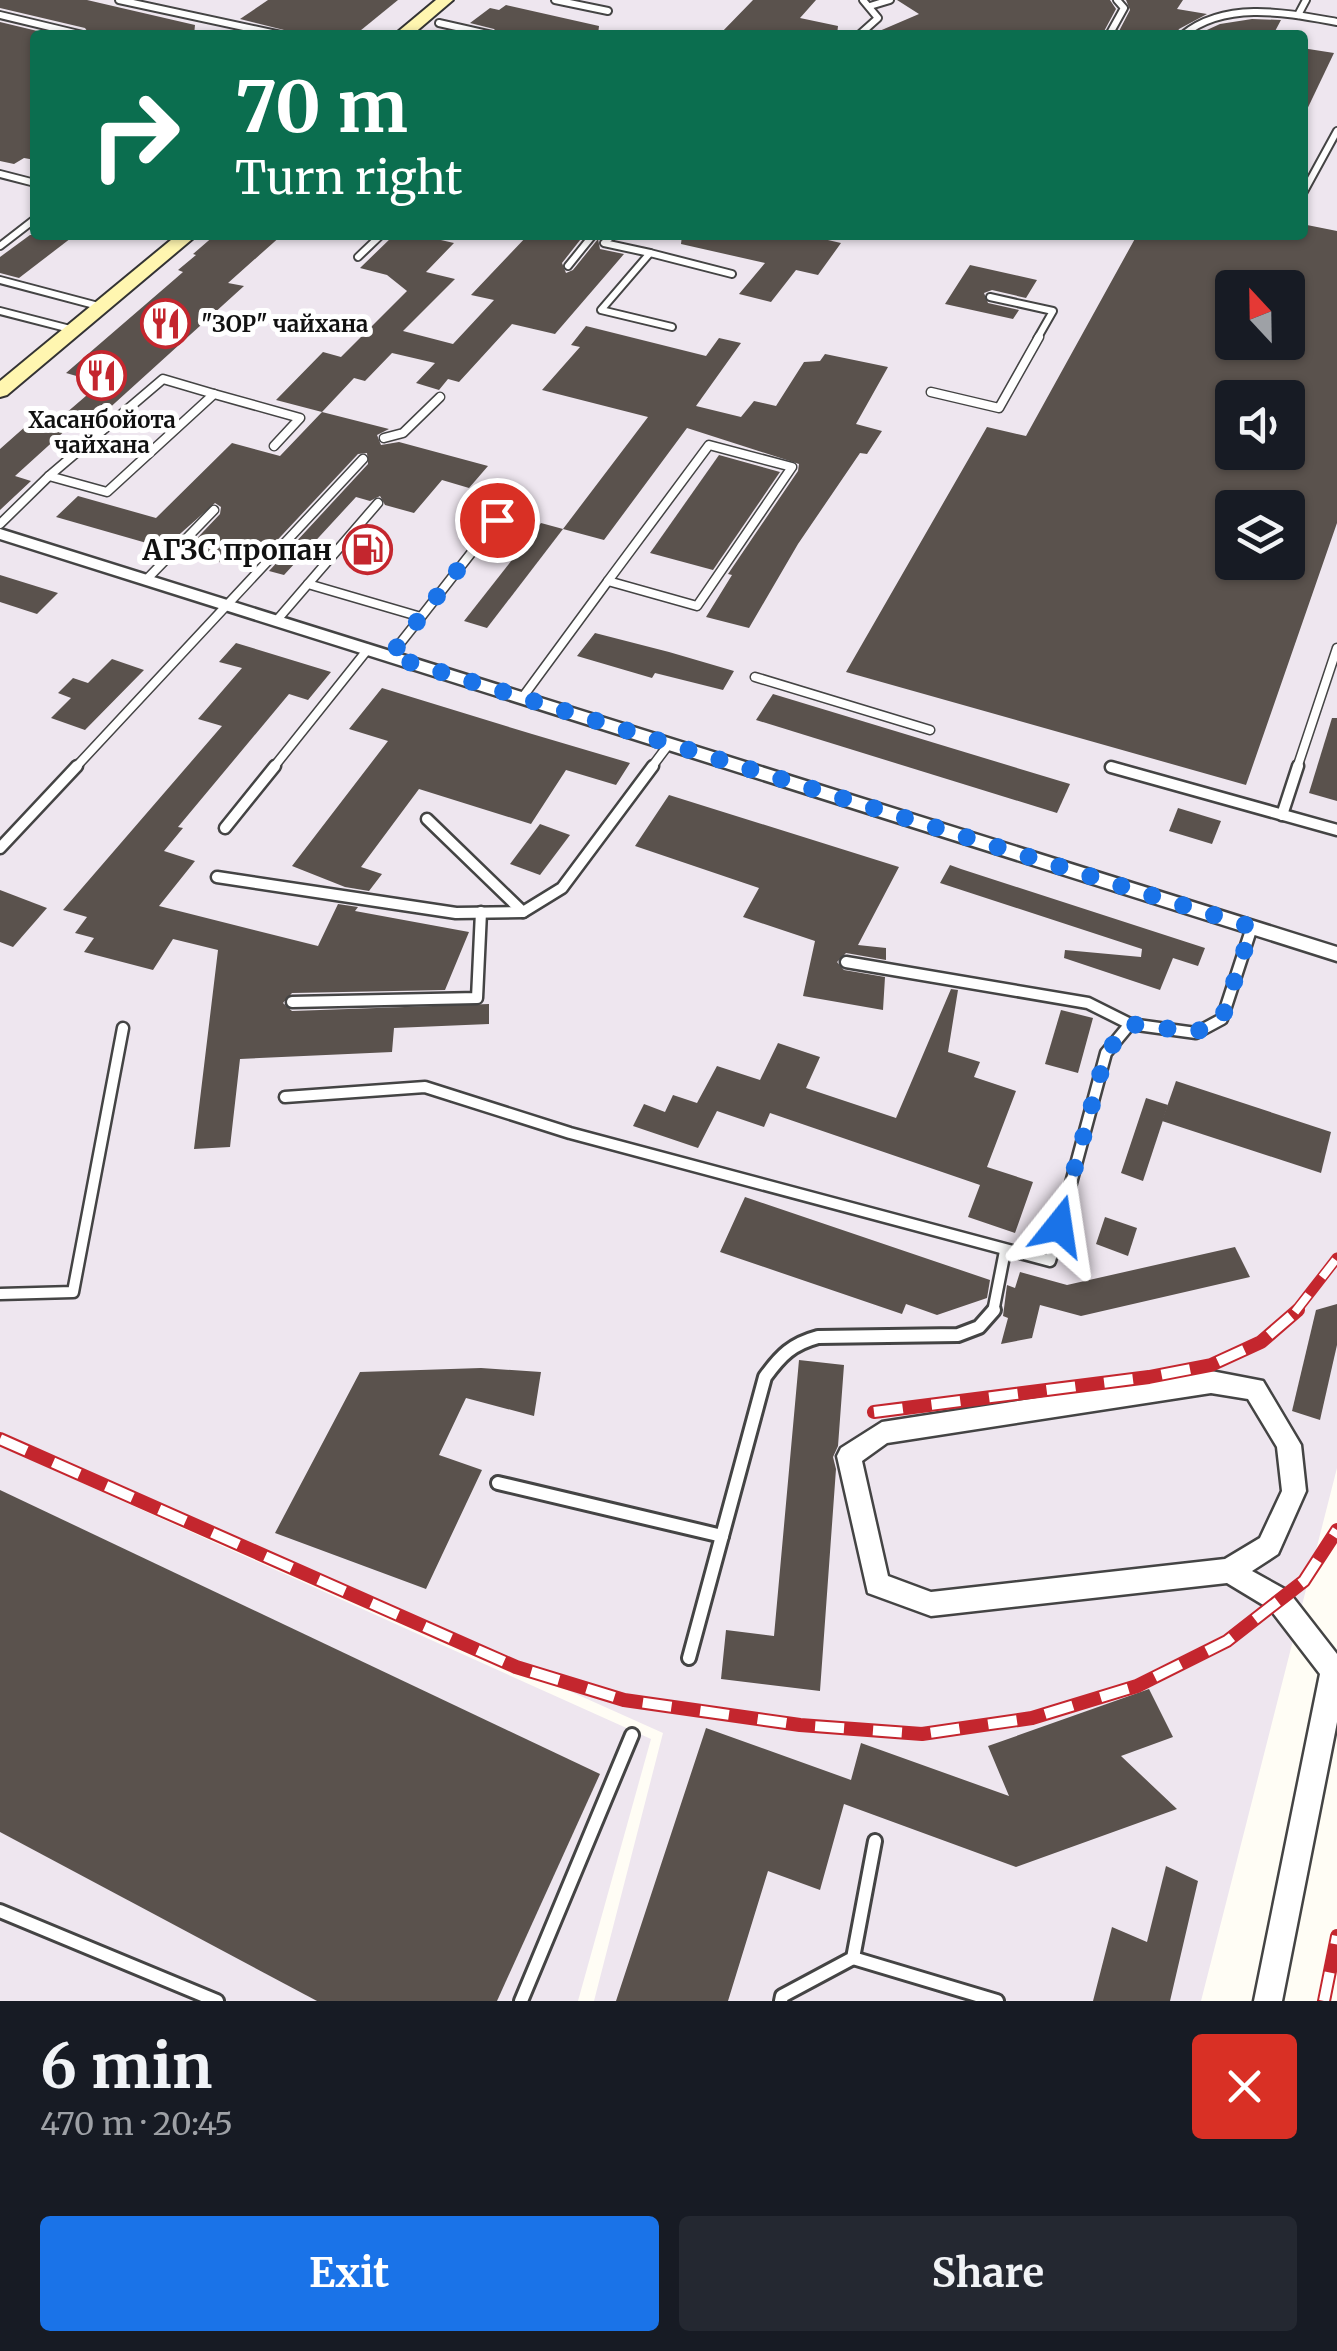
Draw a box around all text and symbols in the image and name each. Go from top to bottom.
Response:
text: 70 m [235,63,408,151]
icon: right [70,70,200,200]
text: Turn right [235,150,463,206]
north arrow [1215,270,1305,360]
map controls [1215,270,1305,580]
restaurant icon: "ЗОР" чайхана [140,298,192,350]
place label: "ЗОР" чайхана [201,310,368,338]
restaurant icon: Хасанбойота чайхана [76,350,128,402]
button: sound [1215,380,1305,470]
place label: Хасанбойота чайхана [28,406,176,459]
pin [455,478,540,563]
button: layers [1215,490,1305,580]
icon: arrive [470,493,525,548]
fuel station icon: АГЗС пропан [341,524,393,576]
place label: АГЗС пропан [142,532,332,568]
position arrow [1007,1174,1111,1278]
text: 6 min [40,2029,213,2104]
button: close [1192,2034,1297,2139]
text: 470 m · 20:45 [40,2104,233,2144]
button: Exit [40,2216,659,2331]
button: Share [679,2216,1297,2331]

